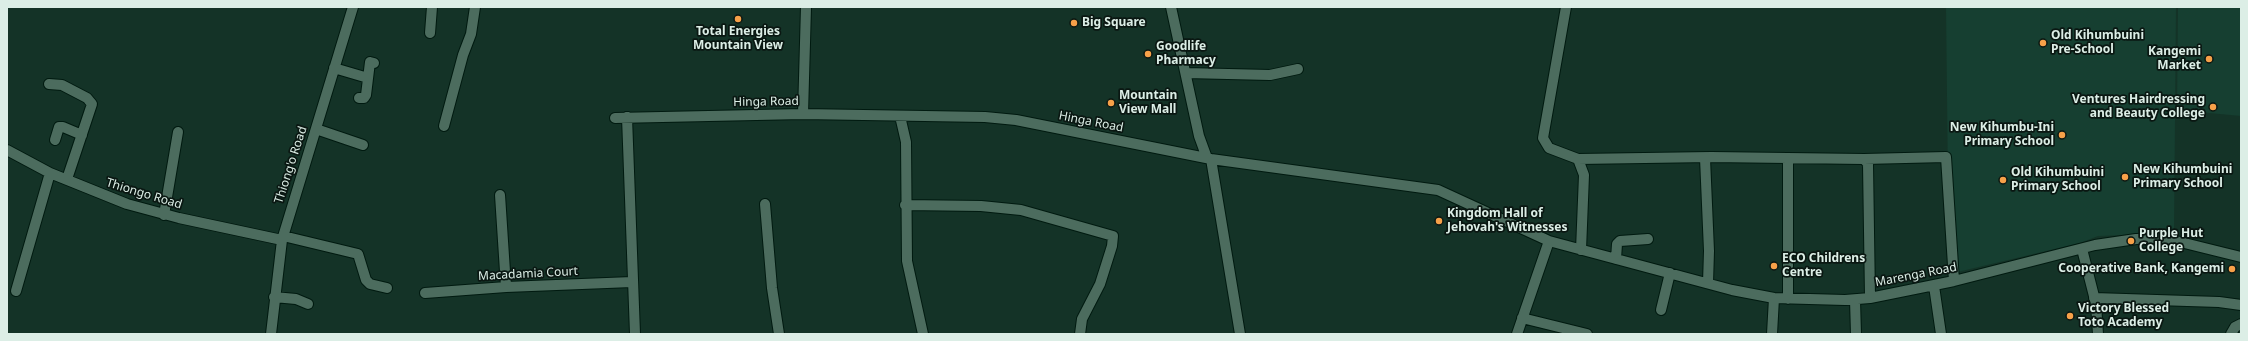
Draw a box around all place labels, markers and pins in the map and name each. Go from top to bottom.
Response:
marker: Total Energies Mountain View [733,14,743,24]
place label: Big Square [1082,16,1146,30]
marker: Big Square [1069,18,1079,28]
place label: Total Energies Mountain View [693,25,783,53]
place label: Old Kihumbuini Pre-School [2051,29,2144,57]
marker: Old Kihumbuini Pre-School [2038,38,2048,48]
place label: Goodlife Pharmacy [1156,40,1216,68]
place label: Kangemi Market [2148,45,2201,73]
marker: Goodlife Pharmacy [1143,49,1153,59]
marker: Kangemi Market [2204,54,2214,64]
place label: Mountain View Mall [1119,89,1177,117]
place label: Ventures Hairdressing and Beauty College [2072,93,2205,121]
marker: Mountain View Mall [1106,98,1116,108]
marker: Ventures Hairdressing and Beauty College [2208,102,2218,112]
place label: New Kihumbu-Ini Primary School [1950,121,2054,149]
marker: New Kihumbu-Ini Primary School [2057,130,2067,140]
place label: New Kihumbuini Primary School [2133,163,2232,191]
place label: Old Kihumbuini Primary School [2011,166,2104,194]
marker: New Kihumbuini Primary School [2120,172,2130,182]
marker: Old Kihumbuini Primary School [1998,175,2008,185]
place label: Kingdom Hall of Jehovah's Witnesses [1447,207,1567,235]
marker: Kingdom Hall of Jehovah's Witnesses [1434,216,1444,226]
place label: Purple Hut College [2139,227,2203,255]
marker: Purple Hut College [2126,236,2136,246]
place label: ECO Childrens Centre [1782,252,1865,280]
marker: ECO Childrens Centre [1769,261,1779,271]
place label: Cooperative Bank, Kangemi [2058,262,2224,276]
marker: Cooperative Bank, Kangemi [2227,264,2237,274]
place label: Victory Blessed Toto Academy [2078,302,2169,330]
marker: Victory Blessed Toto Academy [2065,311,2075,321]

